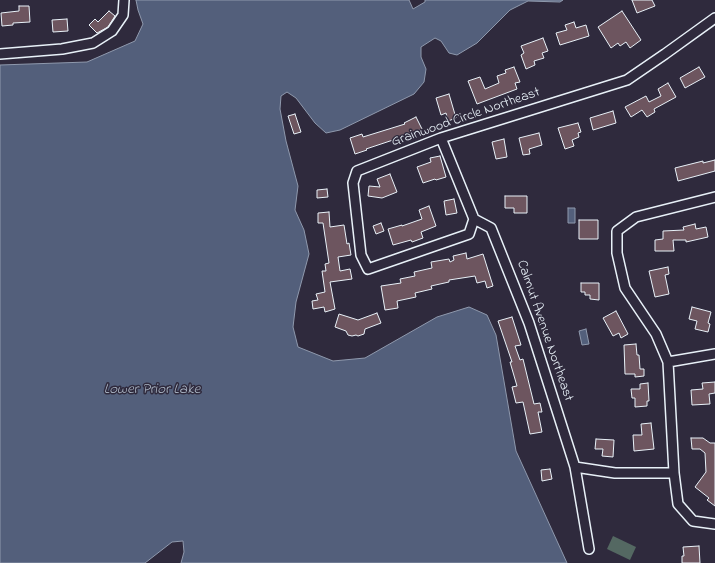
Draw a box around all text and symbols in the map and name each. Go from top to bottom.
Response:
street label: Grainwood Circle Northeast [389,85,543,151]
street label: Calmut Avenue Northeast [512,258,576,404]
water label: Lower Prior Lake [104,382,200,400]

